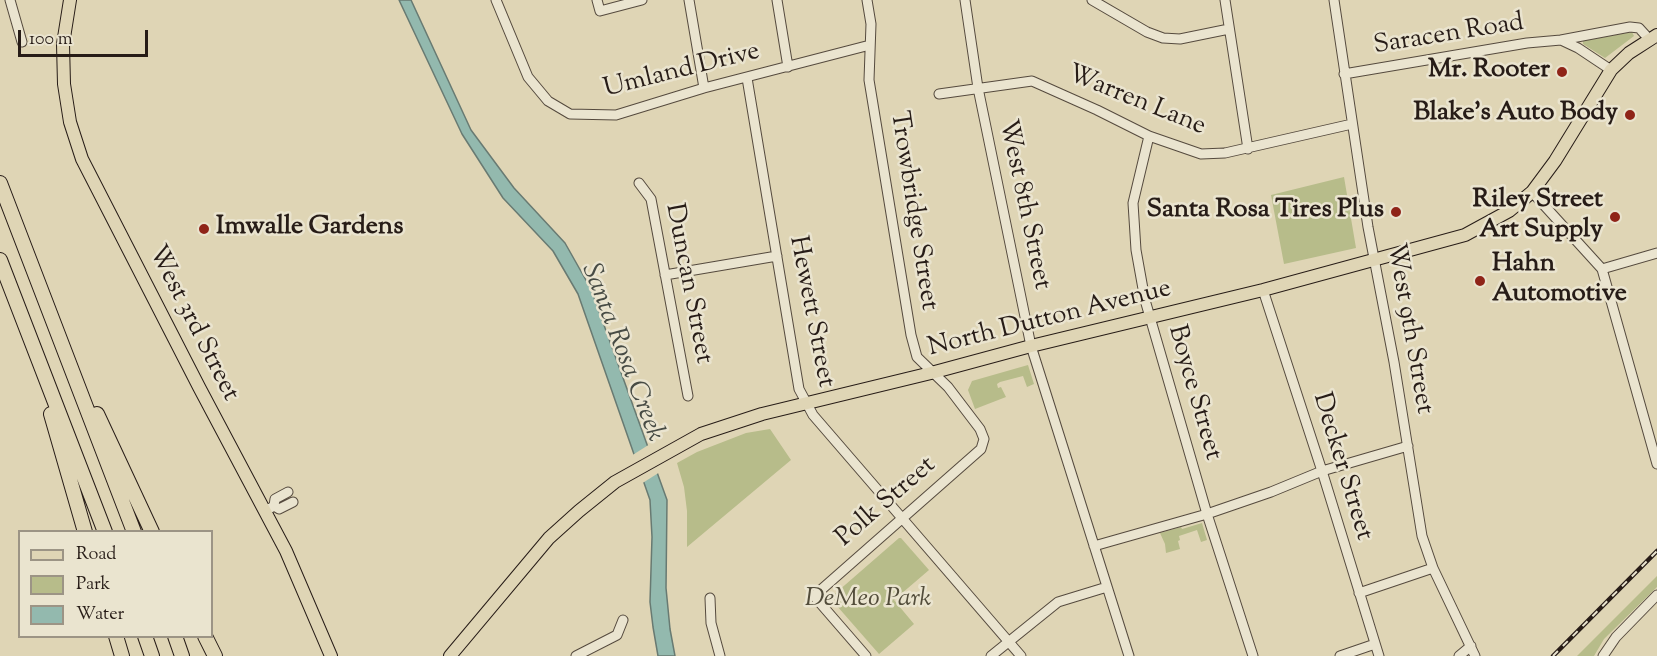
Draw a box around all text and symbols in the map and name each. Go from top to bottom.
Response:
street label: Saracen Road [1372,9,1526,63]
scale bar [21,18,152,56]
text: 100 m [29,27,73,53]
street label: Umland Drive [601,38,763,106]
place label: Mr. Rooter [1428,56,1550,88]
street label: Warren Lane [1062,60,1210,144]
marker: Mr. Rooter [1555,65,1569,79]
place label: Blake's Auto Body [1413,99,1618,131]
marker: Blake's Auto Body [1623,108,1637,122]
street label: Trowbridge Street [881,109,943,313]
street label: West 8th Street [990,117,1056,293]
place label: Riley Street Art Supply [1473,186,1603,248]
place label: Santa Rosa Tires Plus [1146,196,1384,228]
street label: Duncan Street [656,201,718,367]
marker: Santa Rosa Tires Plus [1389,205,1403,219]
marker: Riley Street Art Supply [1608,210,1622,224]
place label: Imwalle Gardens [216,213,403,245]
marker: Imwalle Gardens [197,222,211,236]
street label: Hewett Street [780,234,840,390]
street label: West 3rd Street [139,241,245,407]
street label: West 9th Street [1378,241,1438,417]
place label: Hahn Automotive [1492,250,1627,312]
water label: Santa Rosa Creek [572,259,670,447]
marker: Hahn Automotive [1473,274,1487,288]
street label: North Dutton Avenue [925,275,1175,365]
street label: Boyce Street [1159,322,1227,464]
street label: Decker Street [1304,390,1378,544]
street label: Polk Street [831,451,943,555]
legend [18,530,213,638]
text: Road [76,542,116,568]
text: Park [76,572,110,598]
park label: DeMeo Park [805,585,931,617]
text: Water [76,602,124,628]

